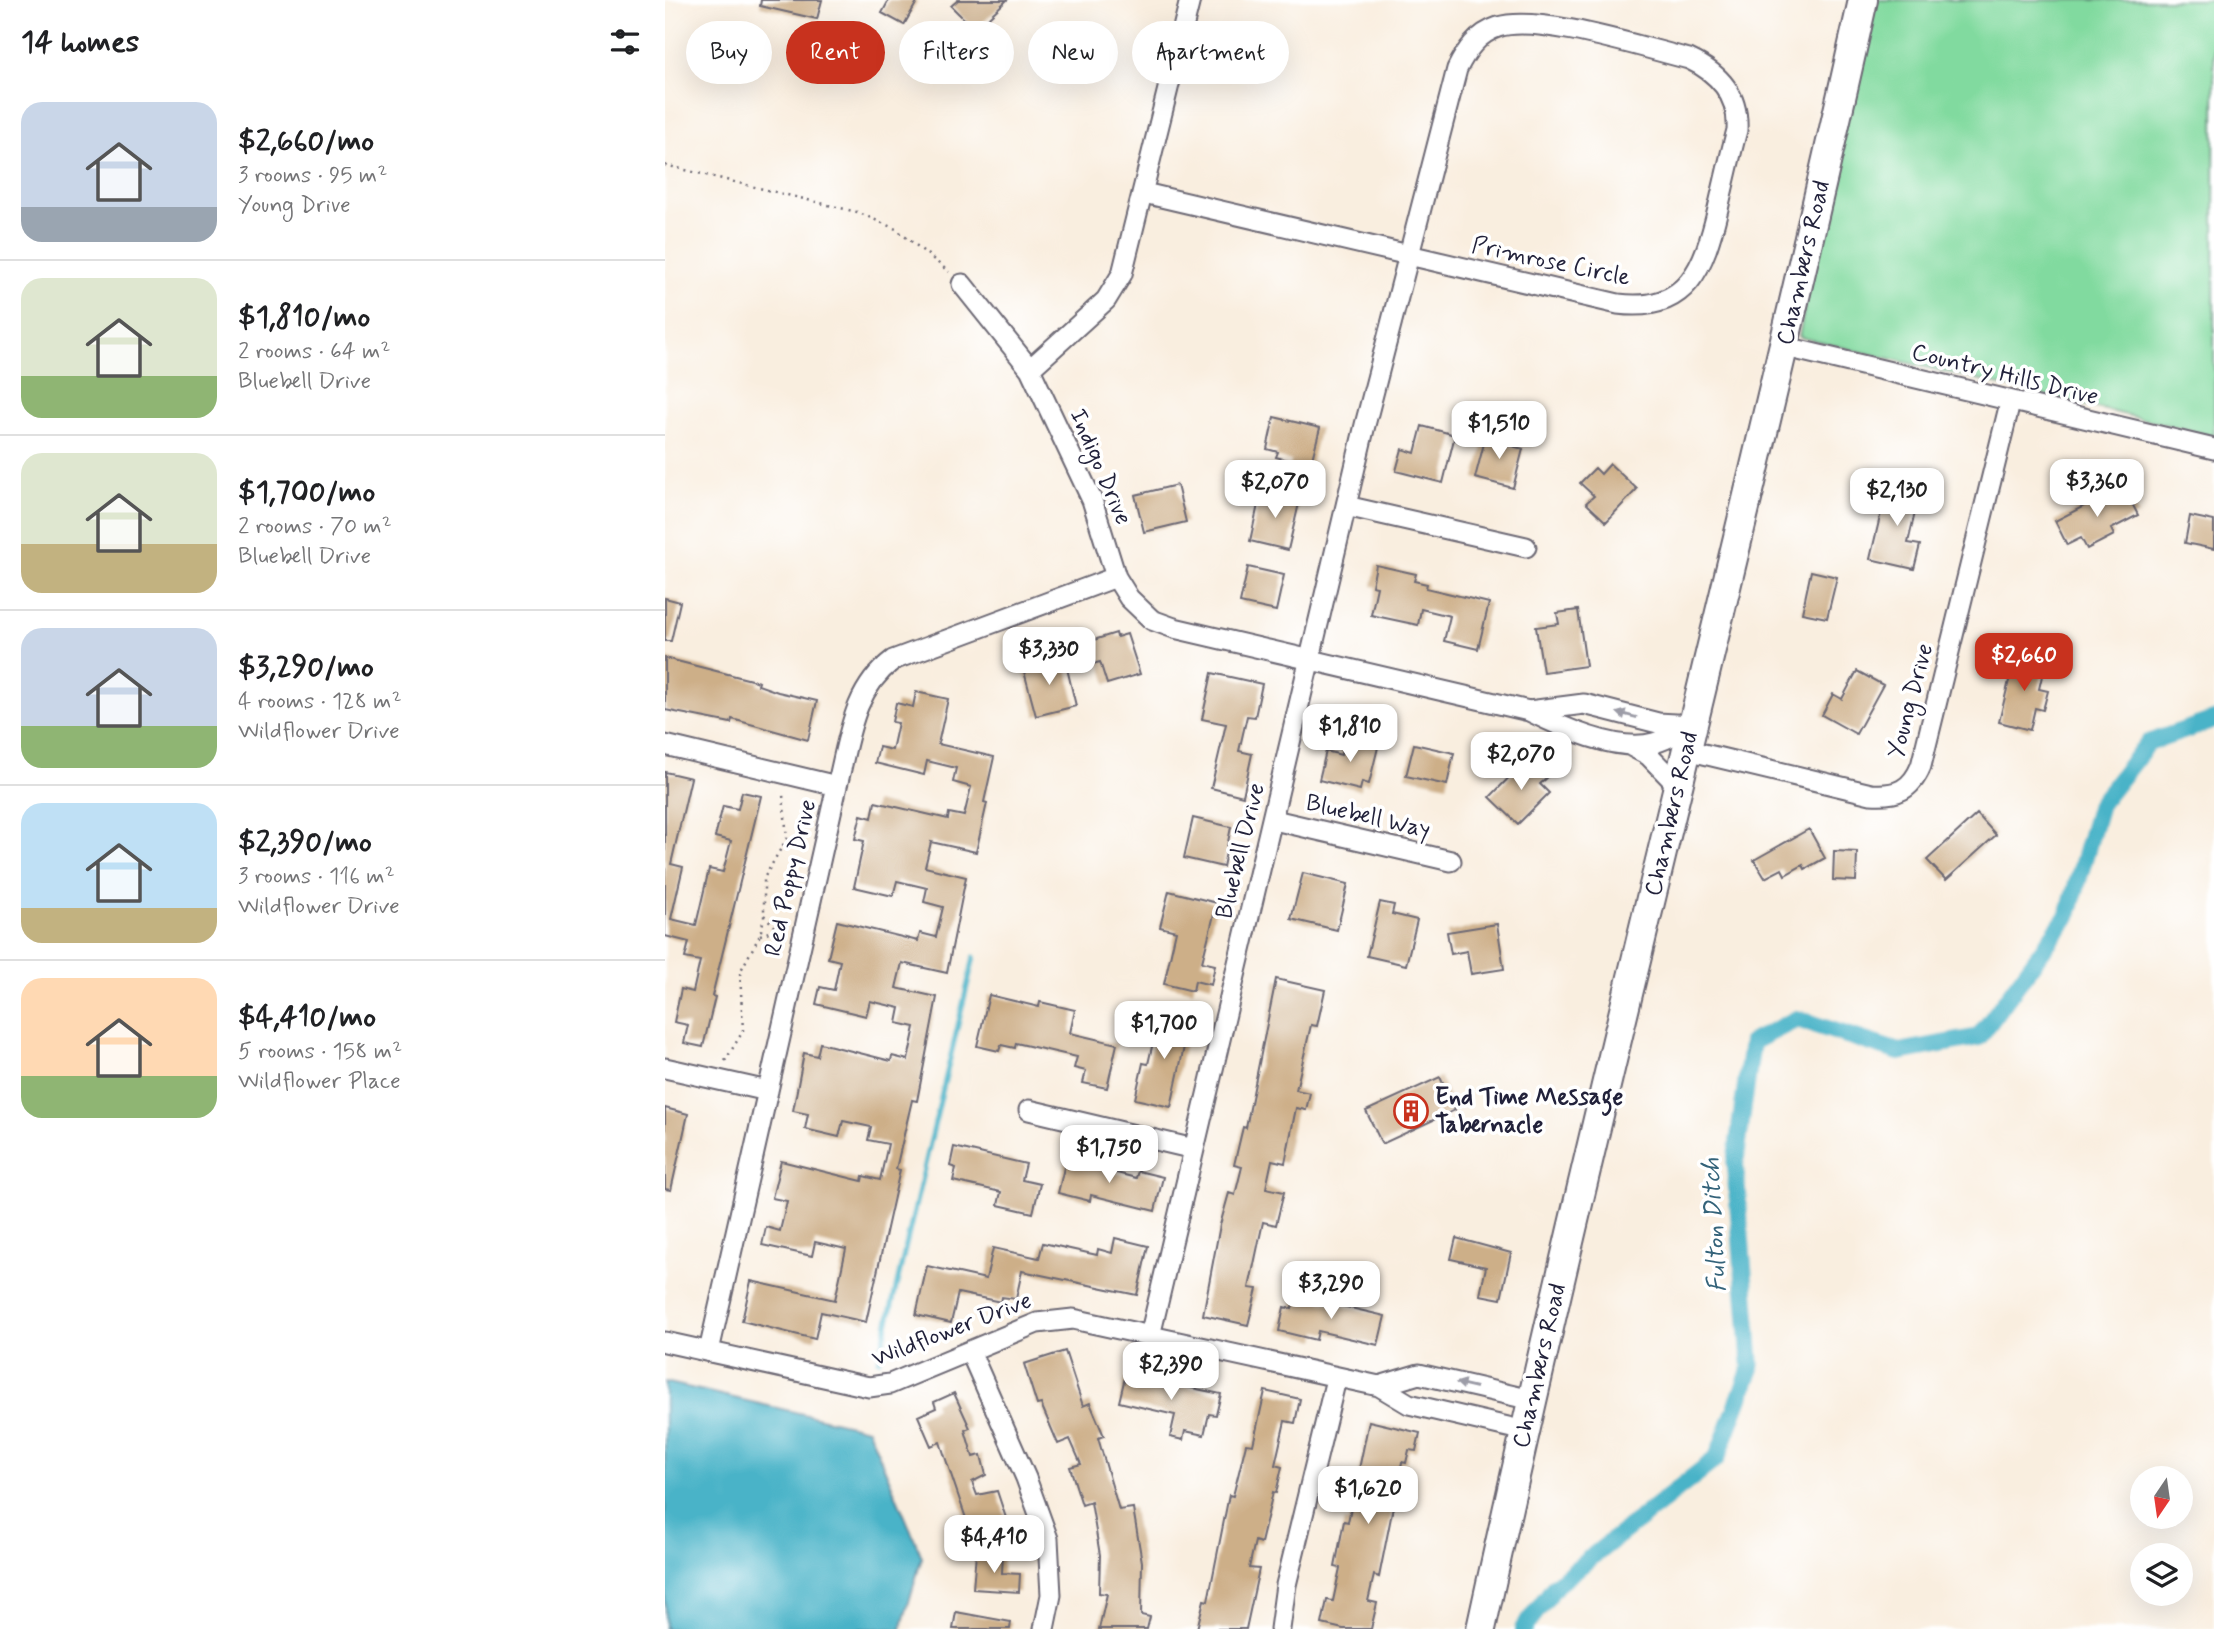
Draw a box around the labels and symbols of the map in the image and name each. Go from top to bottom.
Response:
street label: Chambers Road [1770,178,1838,348]
street label: Primrose Circle [1469,230,1633,294]
street label: Country Hills Drive [1908,337,2102,413]
pin: $1,510 [1442,402,1556,461]
street label: Indigo Drive [1060,404,1138,531]
pin: $3,360 [2040,460,2154,519]
pin: $2,070 [1218,461,1332,520]
pin: $2,130 [1840,468,1954,528]
pin: $3,330 [992,628,1106,687]
pin: $2,660 [1967,634,2081,693]
street label: Young Drive [1881,640,1943,762]
pin: $1,810 [1293,704,1407,764]
one-way arrow [1615,709,1637,720]
street label: Chambers Road [1638,729,1706,899]
pin: $2,070 [1464,732,1578,792]
street label: Bluebell Drive [1209,780,1273,922]
street label: Bluebell Way [1303,788,1433,846]
street label: Red Poppy Drive [758,796,824,960]
pin: $1,700 [1107,1002,1221,1061]
place label: End Time Message Tabernacle [1435,1082,1623,1141]
building icon: End Time Message Tabernacle [1392,1092,1430,1130]
pin: $1,750 [1052,1126,1166,1185]
water label: Fulton Ditch [1694,1157,1736,1293]
pin: $3,290 [1274,1262,1388,1321]
street label: Chambers Road [1506,1281,1574,1451]
street label: Wildflower Drive [868,1285,1036,1375]
pin: $2,390 [1114,1342,1228,1402]
one-way arrow [1455,1379,1477,1390]
pin: $1,620 [1311,1466,1425,1526]
north arrow [2130,1466,2193,1530]
pin: $4,410 [937,1516,1051,1575]

